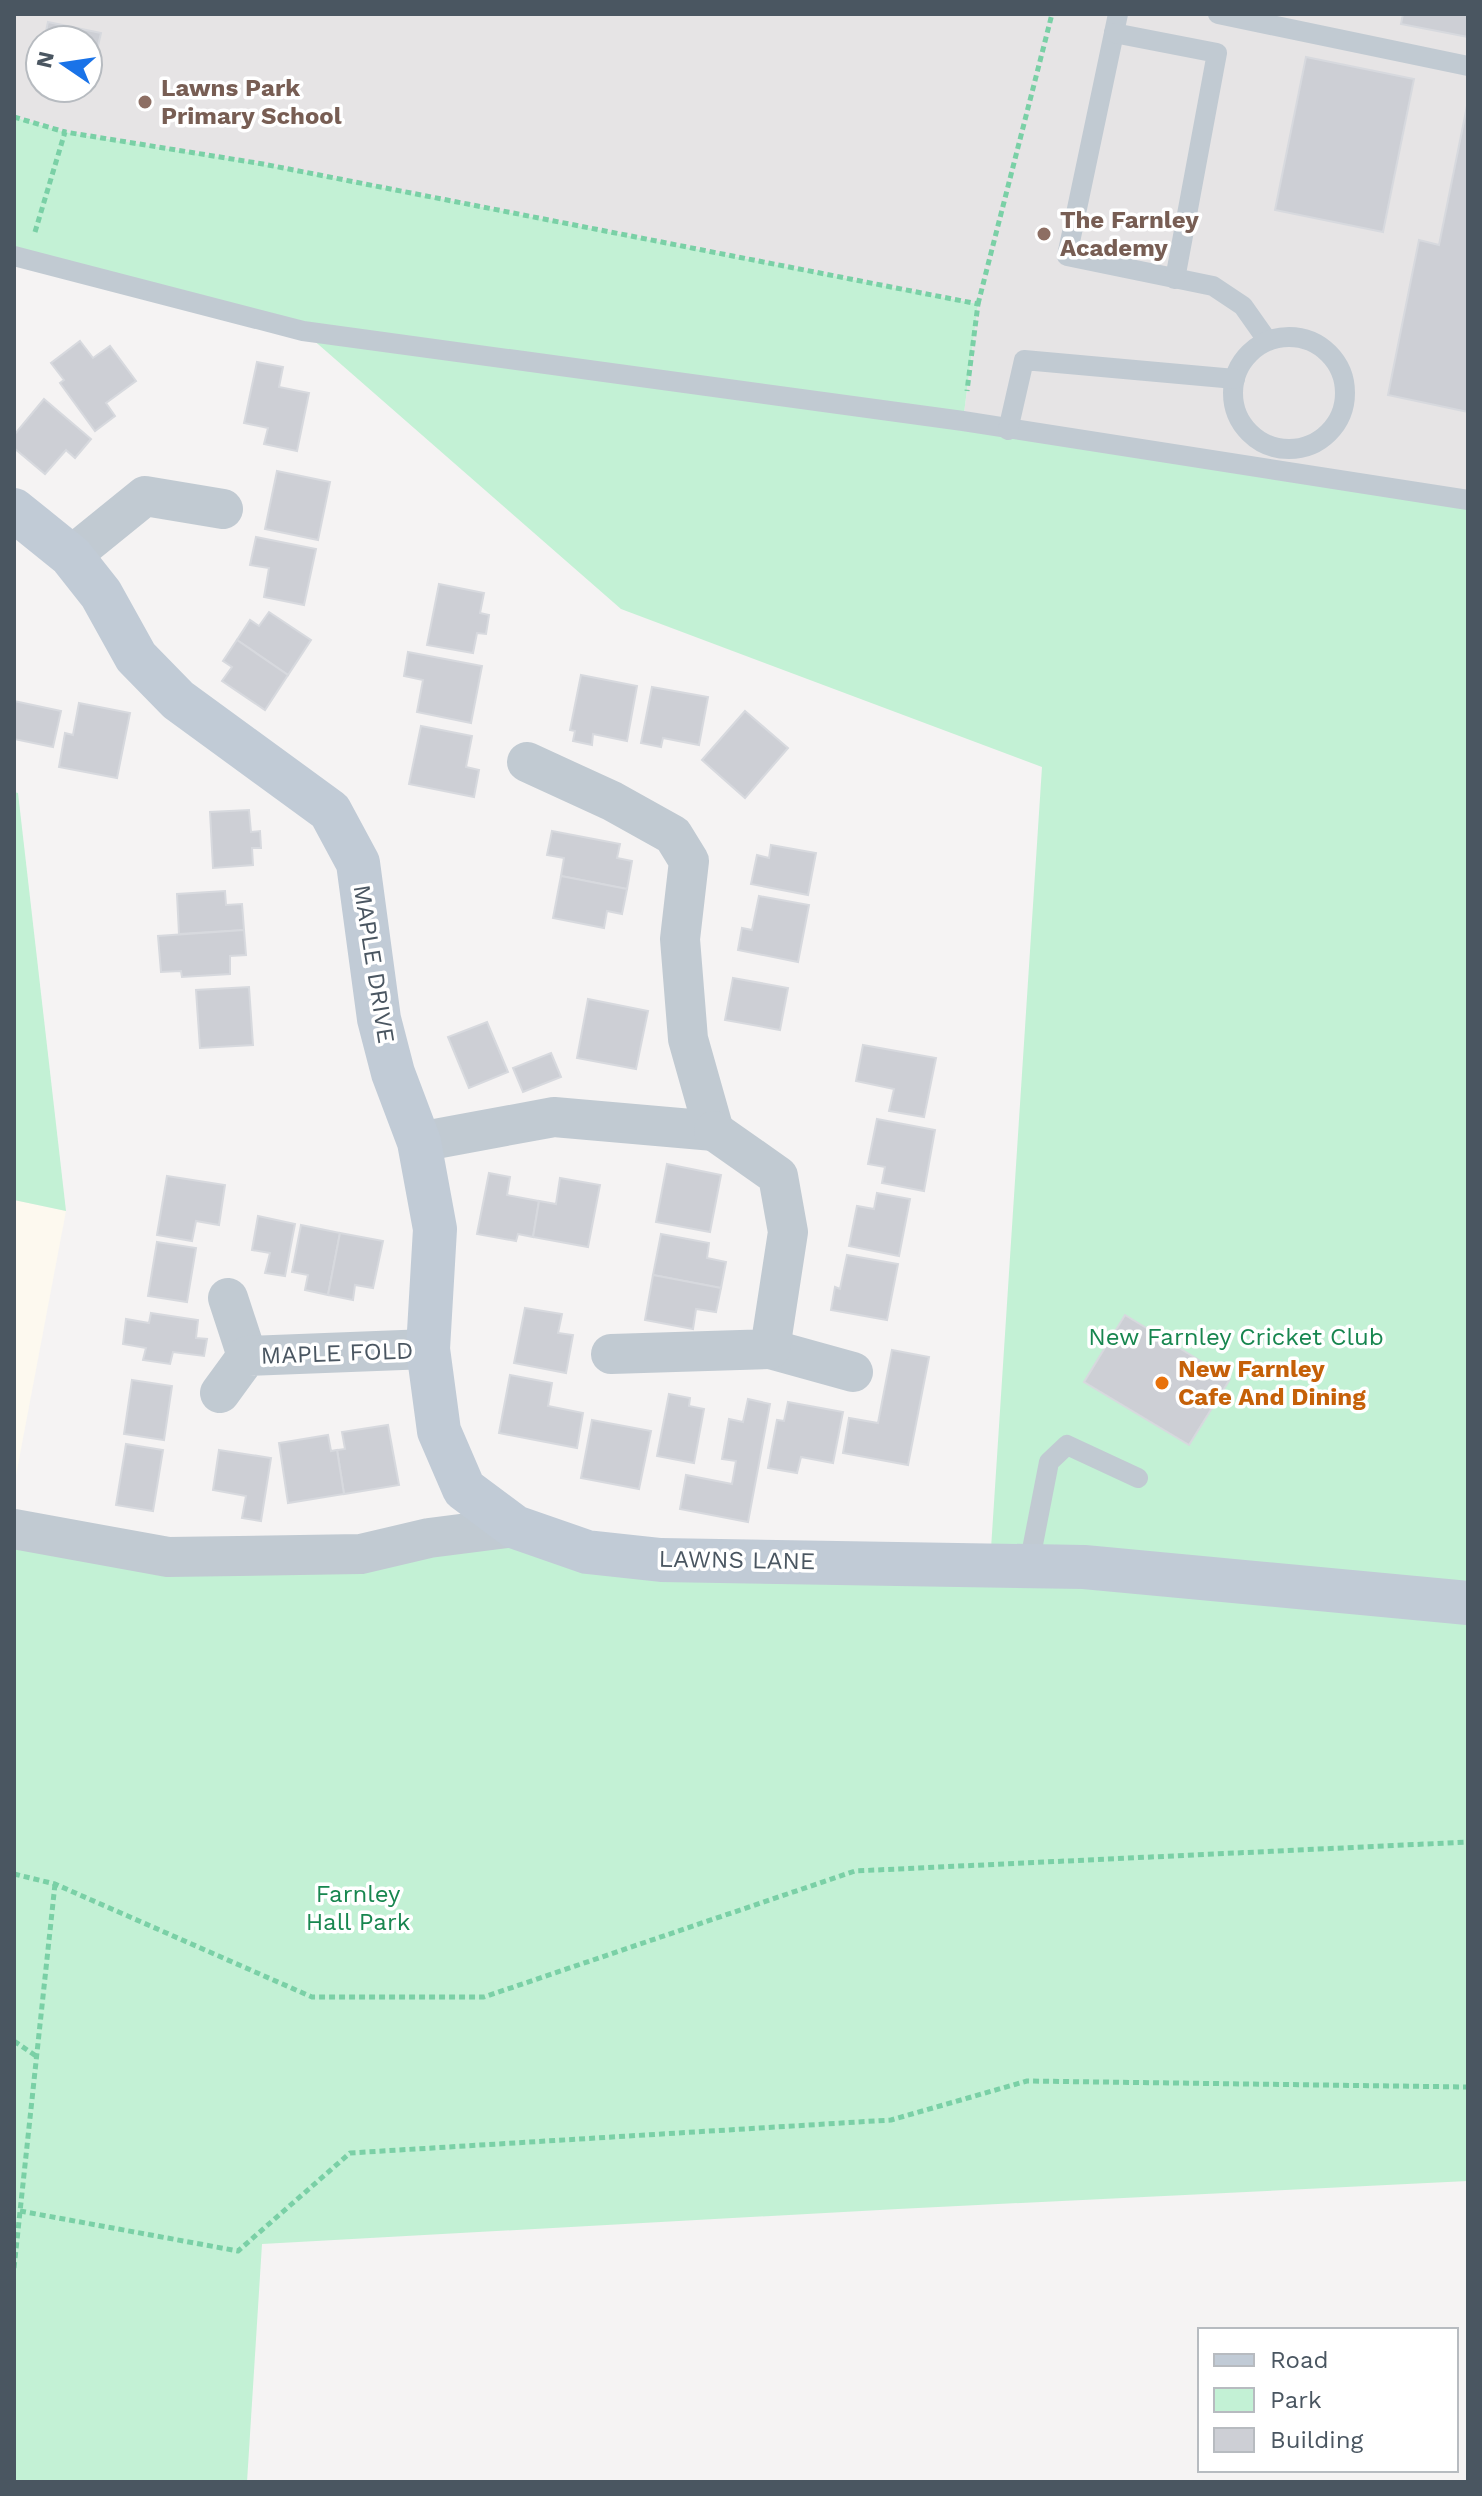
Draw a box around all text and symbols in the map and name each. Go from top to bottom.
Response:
north arrow [24,24,104,104]
text: N [31,49,59,70]
place label: Lawns Park Primary School [161,74,342,130]
marker: Lawns Park Primary School [136,93,154,111]
place label: The Farnley Academy [1060,206,1199,262]
marker: The Farnley Academy [1035,225,1053,243]
street label: MAPLE DRIVE [348,883,400,1045]
park label: New Farnley Cricket Club [1088,1323,1384,1351]
street label: MAPLE FOLD [260,1336,414,1370]
place label: New Farnley Cafe And Dining [1178,1355,1366,1411]
marker: New Farnley Cafe And Dining [1153,1374,1171,1392]
street label: LAWNS LANE [658,1545,816,1575]
park label: Farnley Hall Park [306,1880,411,1936]
legend [1198,2328,1458,2472]
text: Road [1270,2346,1329,2374]
text: Park [1270,2386,1322,2414]
text: Building [1270,2426,1363,2454]

